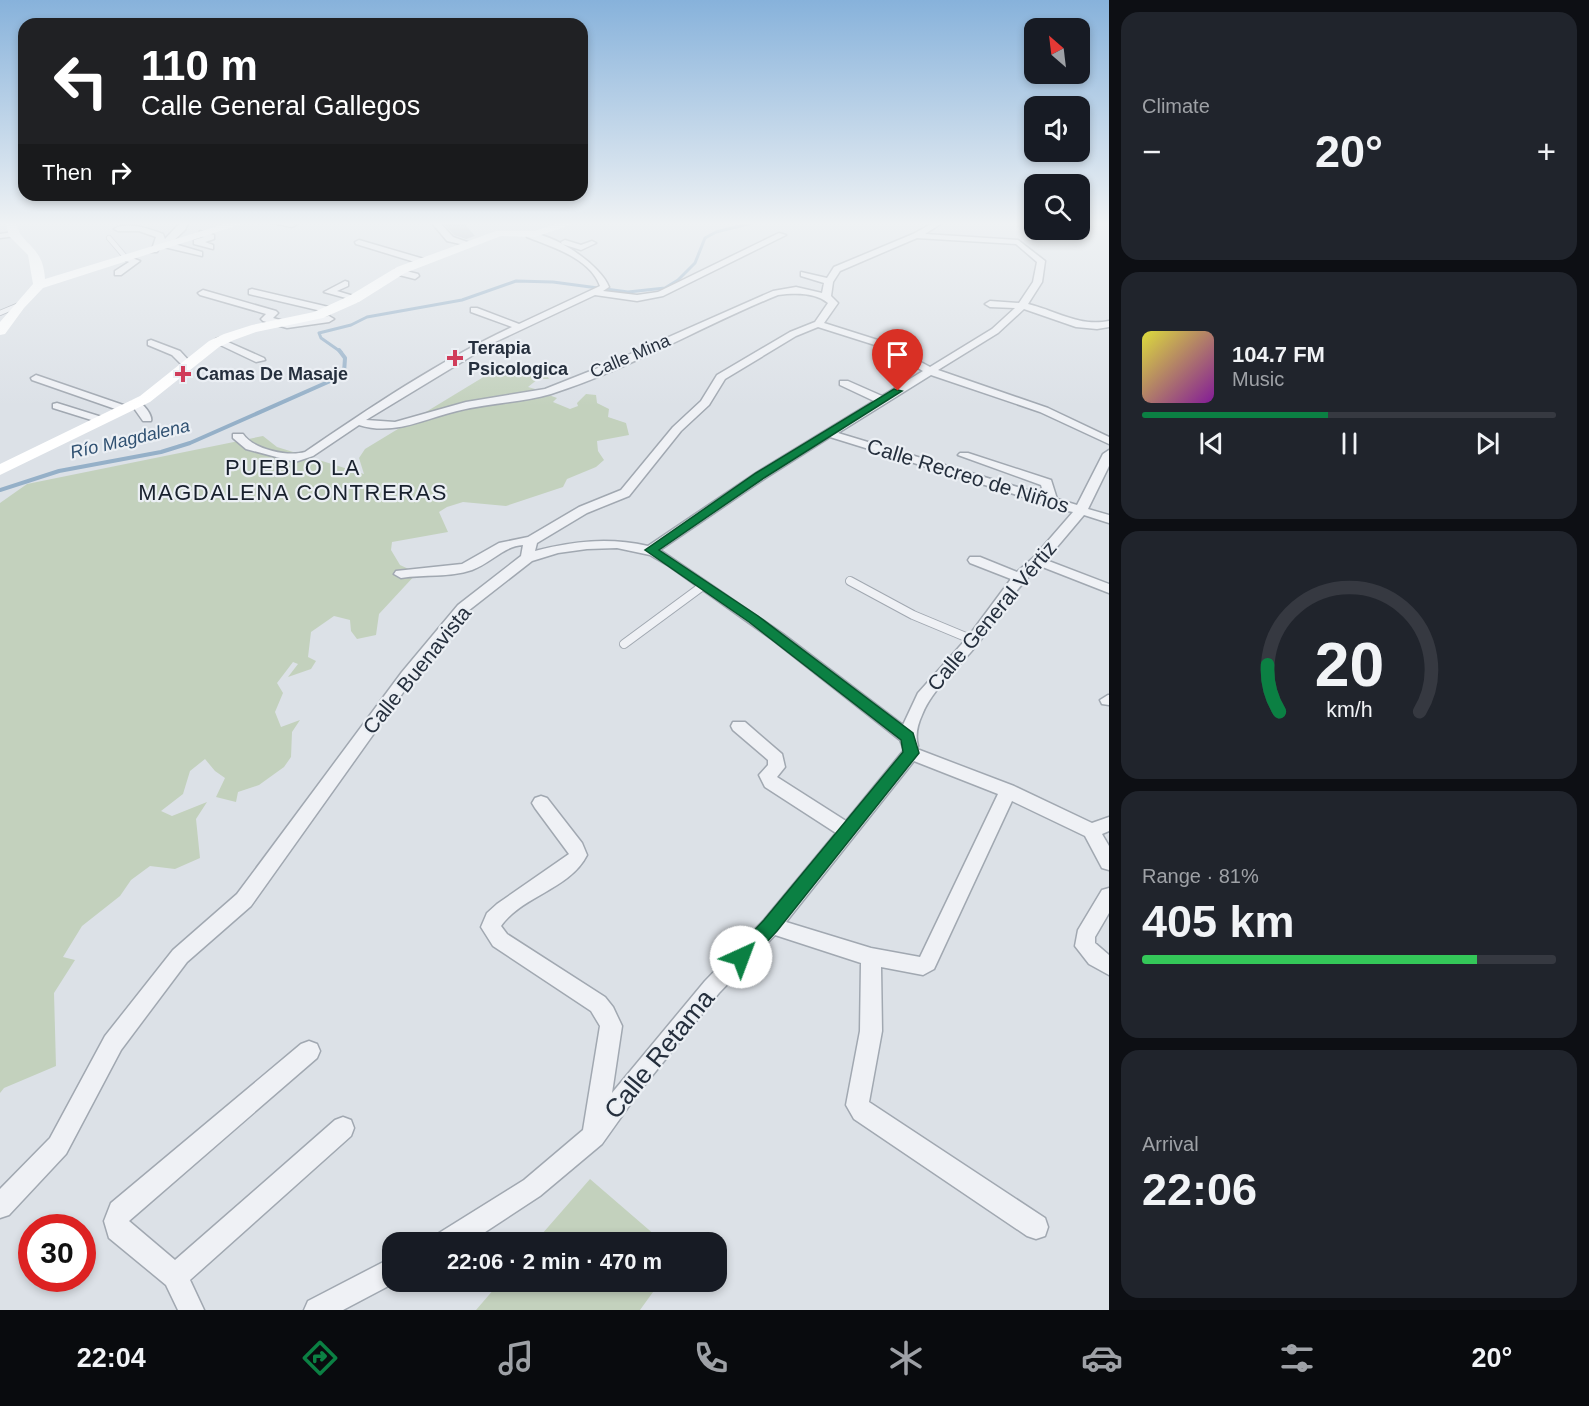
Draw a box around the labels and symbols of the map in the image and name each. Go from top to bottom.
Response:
north arrow [1024,18,1090,84]
pin [872,329,923,391]
street label: Calle Mina [587,330,674,382]
place label: Terapia Psicologica [468,338,569,379]
marker: Terapia Psicologica [446,349,464,367]
place label: Camas De Masaje [196,364,348,384]
marker: Camas De Masaje [174,365,192,383]
water label: Río Magdalena [68,416,192,462]
street label: Calle Recreo de Niños [864,434,1072,517]
district label: PUEBLO LA MAGDALENA CONTRERAS [138,455,448,505]
street label: Calle General Vértiz [922,536,1061,695]
street label: Calle Buenavista [358,601,475,738]
position arrow [709,925,773,989]
street label: Calle Retama [598,983,721,1125]
speed limit sign: 30 [18,1214,96,1292]

